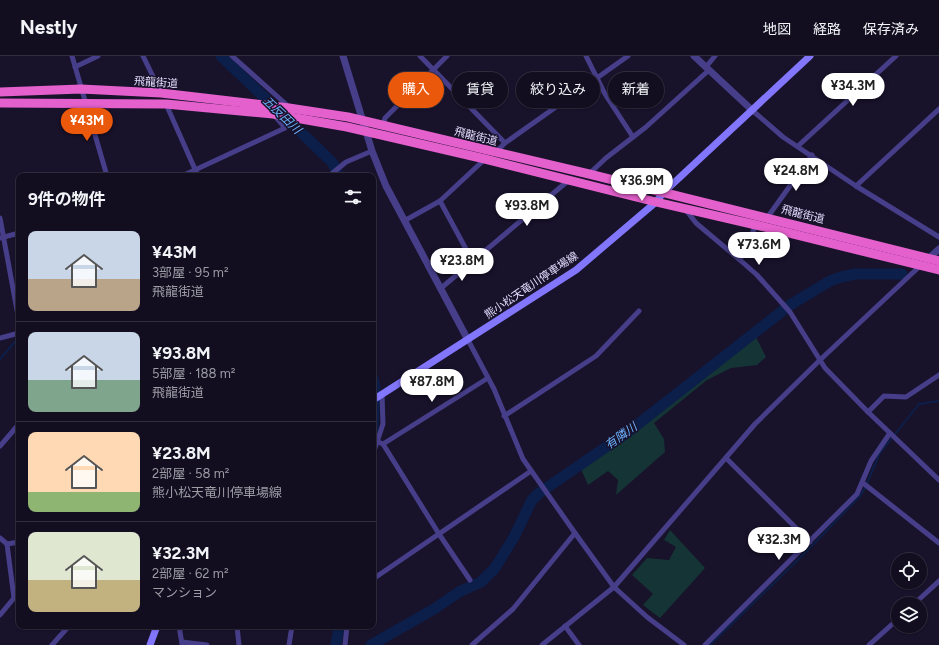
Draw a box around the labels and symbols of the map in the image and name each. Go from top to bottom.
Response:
pin: ¥34.3M [820,73,886,107]
street label: 飛龍街道 [134,74,178,91]
water label: 五反田川 [260,93,306,138]
pin: ¥43M [63,108,111,142]
street label: 飛龍街道 [453,125,499,148]
pin: ¥24.8M [763,158,829,192]
pin: ¥36.9M [609,168,675,202]
pin: ¥93.8M [494,193,560,227]
street label: 飛龍街道 [780,203,826,226]
pin: ¥73.6M [726,232,792,266]
pin: ¥23.8M [429,248,495,282]
street label: 熊小松天竜川停車場線 [482,249,581,322]
pin: ¥87.8M [399,369,465,403]
water label: 有隣川 [602,419,641,452]
pin: ¥32.3M [746,527,812,561]

